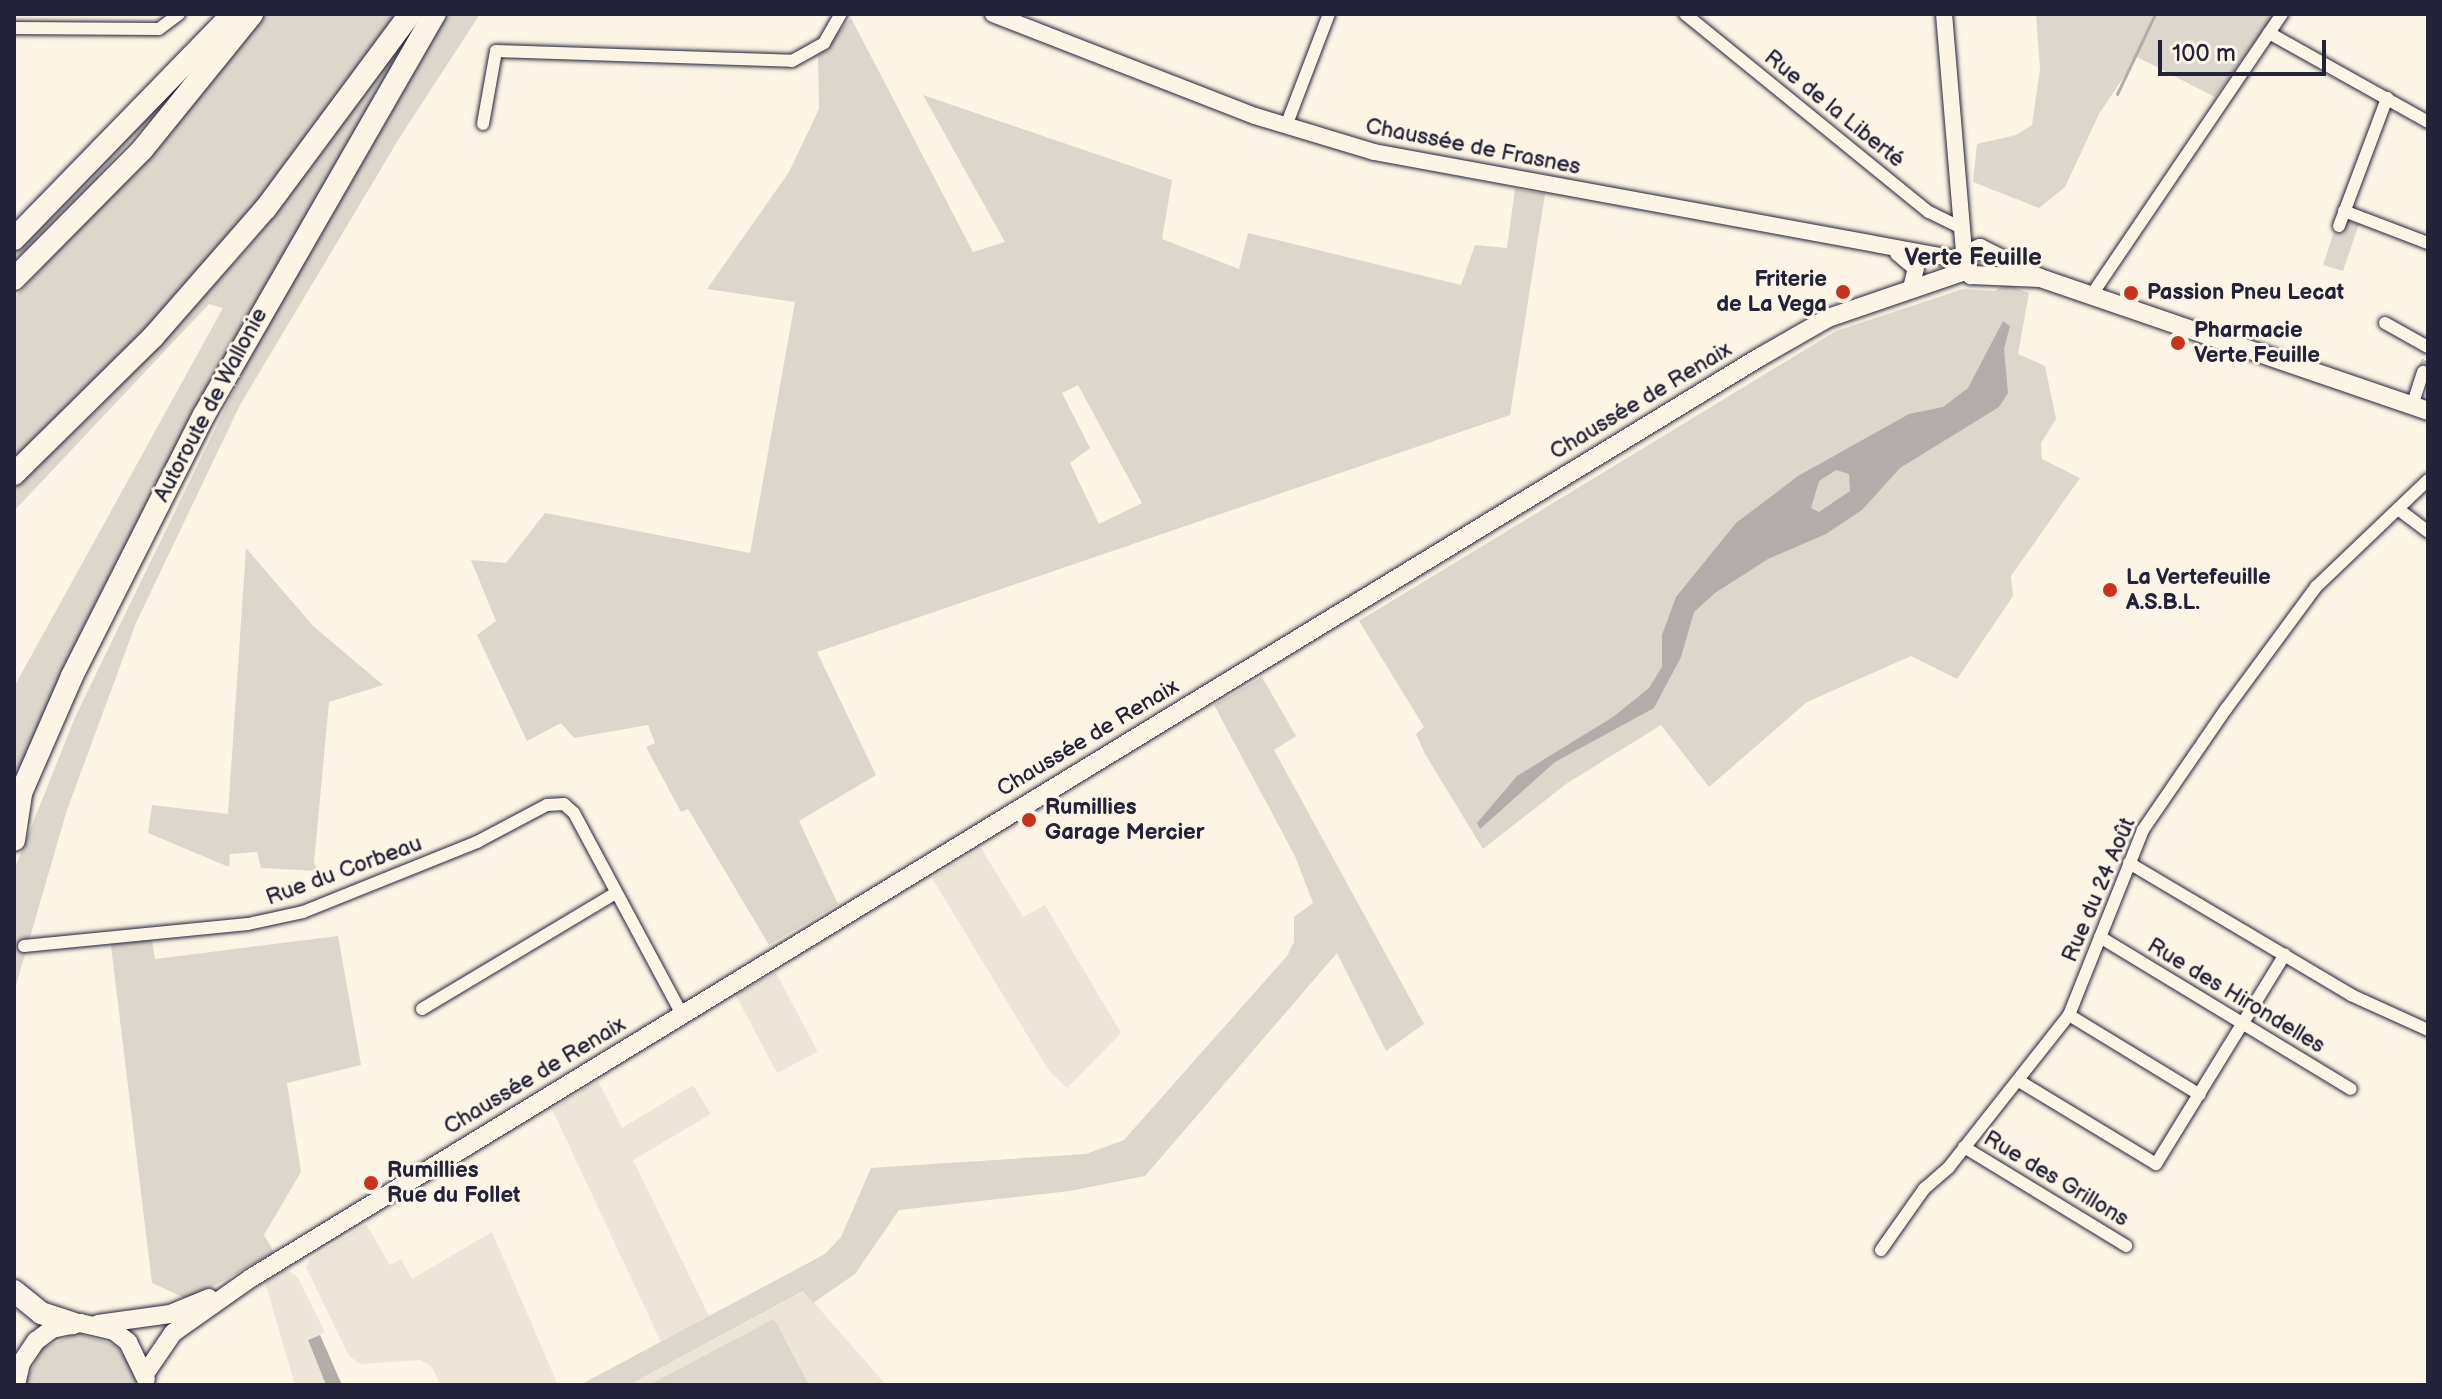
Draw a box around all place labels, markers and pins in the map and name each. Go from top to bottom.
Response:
place label: Friterie de La Vega [1715,266,1827,318]
place label: Passion Pneu Lecat [2147,280,2344,306]
marker: Friterie de La Vega [1834,283,1852,301]
marker: Passion Pneu Lecat [2122,284,2140,302]
place label: Pharmacie Verte Feuille [2194,317,2320,368]
marker: Pharmacie Verte Feuille [2169,334,2187,352]
place label: La Vertefeuille A.S.B.L. [2126,564,2272,616]
marker: La Vertefeuille A.S.B.L. [2101,581,2119,599]
place label: Rumillies Garage Mercier [1045,794,1204,846]
marker: Rumillies Garage Mercier [1020,811,1038,829]
place label: Rumillies Rue du Follet [387,1157,520,1208]
marker: Rumillies Rue du Follet [362,1174,380,1192]

